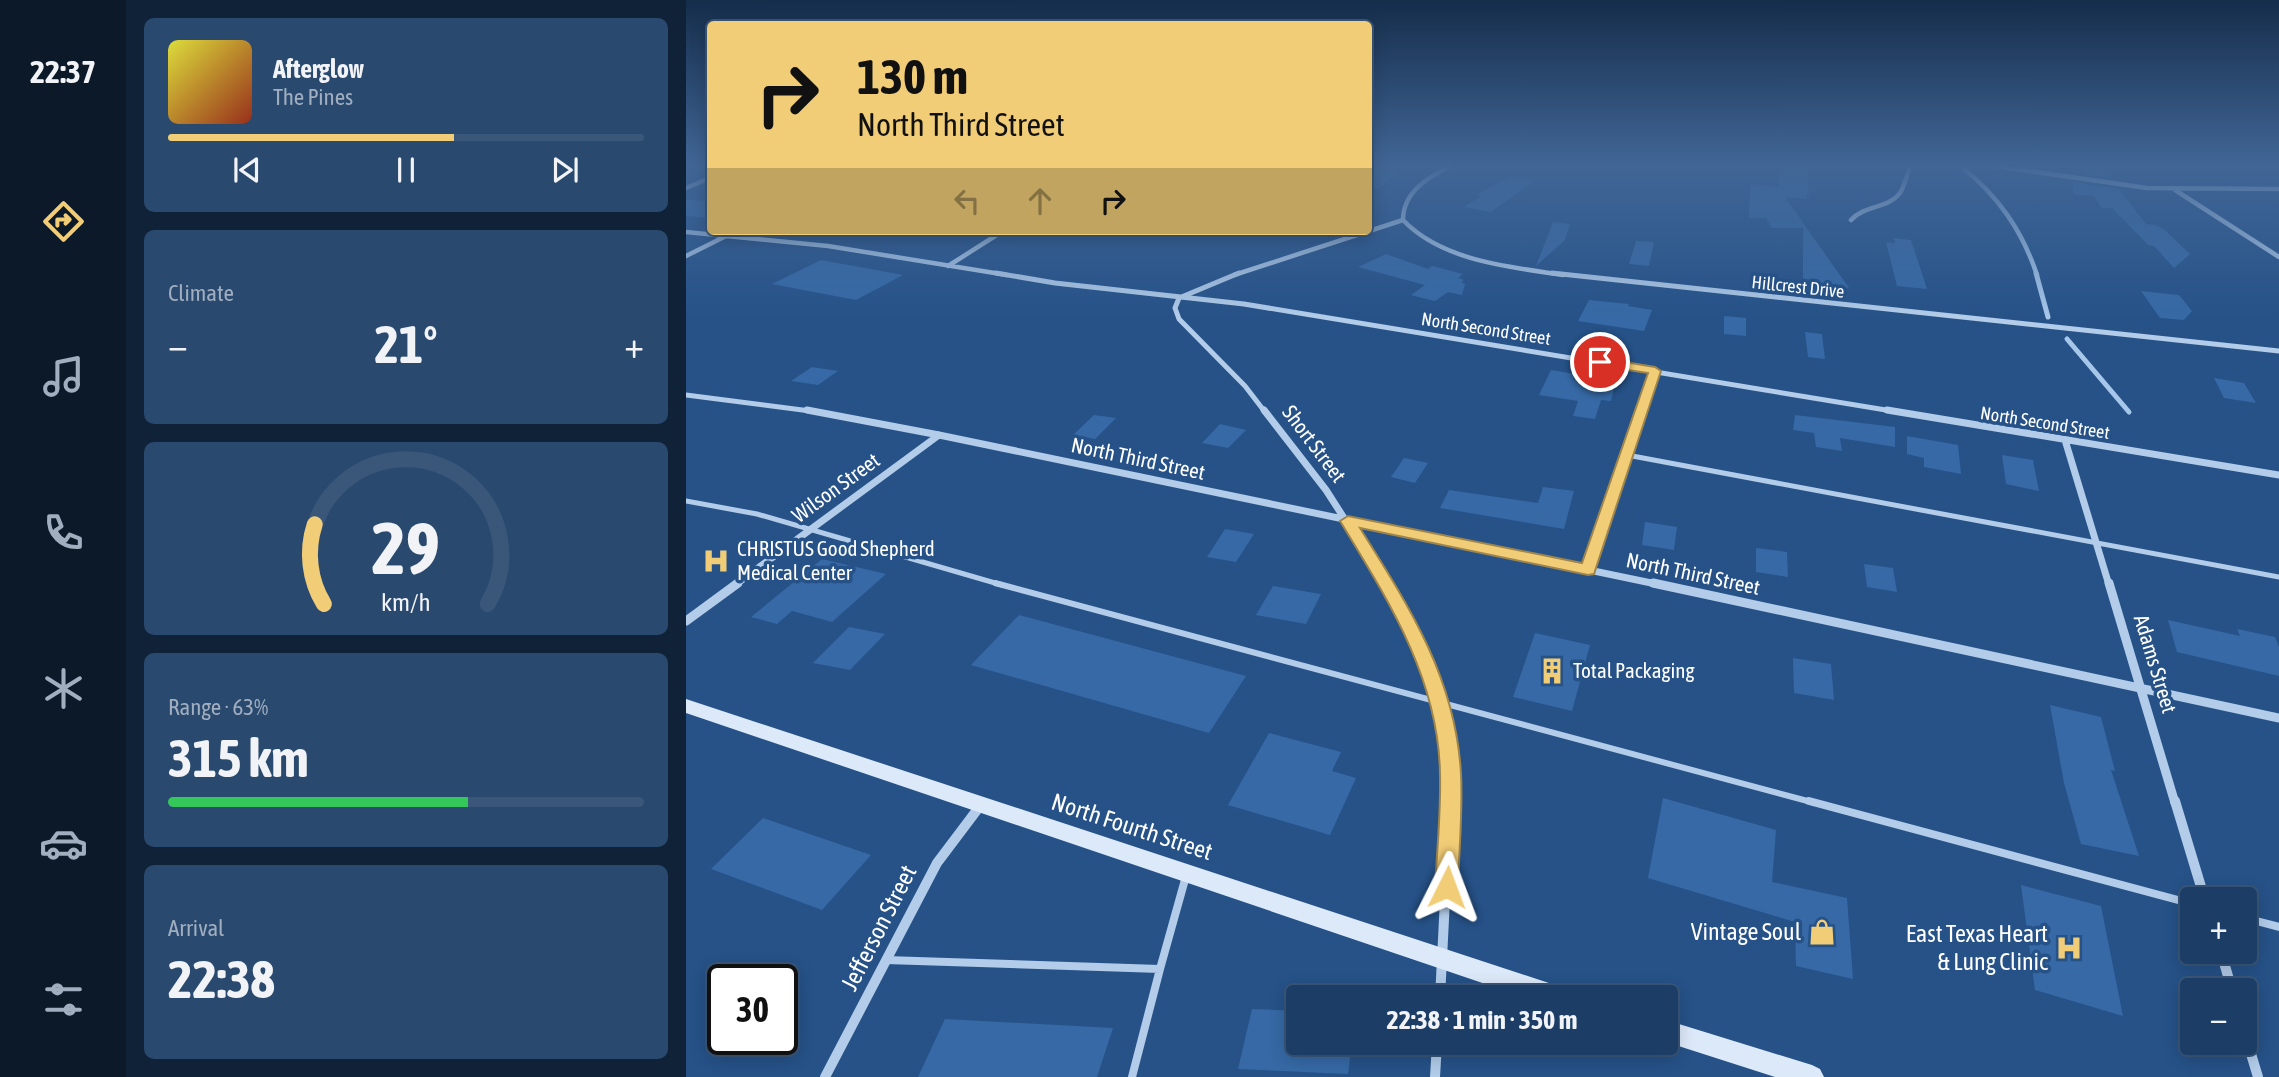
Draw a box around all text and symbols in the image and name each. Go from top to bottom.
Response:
text: 130 m [857,48,968,104]
icon: right [742,49,833,140]
text: 22:37 [30,53,96,90]
text: Afterglow [273,54,364,84]
text: The Pines [273,84,353,110]
text: North Third Street [857,106,1065,143]
icon: previous [228,151,266,189]
icon: pause [387,151,425,189]
icon: next [546,151,584,189]
icon: left [948,182,986,220]
icon: ahead [1021,182,1059,220]
icon: right [1094,182,1132,220]
icon: directions [39,197,88,246]
street label: Hillcrest Drive [1751,271,1845,302]
text: Climate [168,280,234,306]
street label: North Second Street [1420,308,1552,349]
text: 21° [374,314,438,374]
text: − [168,323,188,366]
text: + [624,323,644,366]
pin [1570,332,1630,392]
icon: arrive [1581,343,1619,381]
icon: music [39,352,88,401]
street label: Short Street [1278,400,1351,487]
street label: North Second Street [1979,402,2111,443]
street label: North Third Street [1069,432,1207,484]
street label: Wilson Street [787,447,884,527]
text: 29 [372,507,440,590]
icon: phone [39,508,88,557]
place label: CHRISTUS Good Shepherd Medical Center [737,536,935,584]
hospital icon: CHRISTUS Good Shepherd Medical Center [701,546,731,576]
street label: North Third Street [1624,547,1762,599]
text: km/h [381,588,431,616]
street label: Adams Street [2130,612,2182,716]
building icon: Total Packaging [1537,656,1567,686]
place label: Total Packaging [1573,658,1695,682]
icon: climate [39,664,88,713]
text: Range · 63% [168,694,268,720]
text: 315 km [168,728,309,788]
street label: North Fourth Street [1048,788,1216,865]
icon: car [39,819,88,868]
position arrow [1410,850,1484,924]
street label: Jefferson Street [835,861,922,995]
map controls [2180,887,2257,1055]
button: + [2180,887,2257,964]
text: Arrival [168,915,224,941]
shop icon: Vintage Soul [1807,917,1837,947]
place label: Vintage Soul [1691,918,1802,945]
place label: East Texas Heart & Lung Clinic [1906,920,2048,975]
hospital icon: East Texas Heart & Lung Clinic [2054,933,2084,963]
text: 22:38 [168,949,275,1009]
speed limit sign: 30 [707,964,798,1055]
icon: filters [39,975,88,1024]
button: − [2180,978,2257,1055]
text: 22:38 · 1 min · 350 m [1387,1005,1577,1035]

